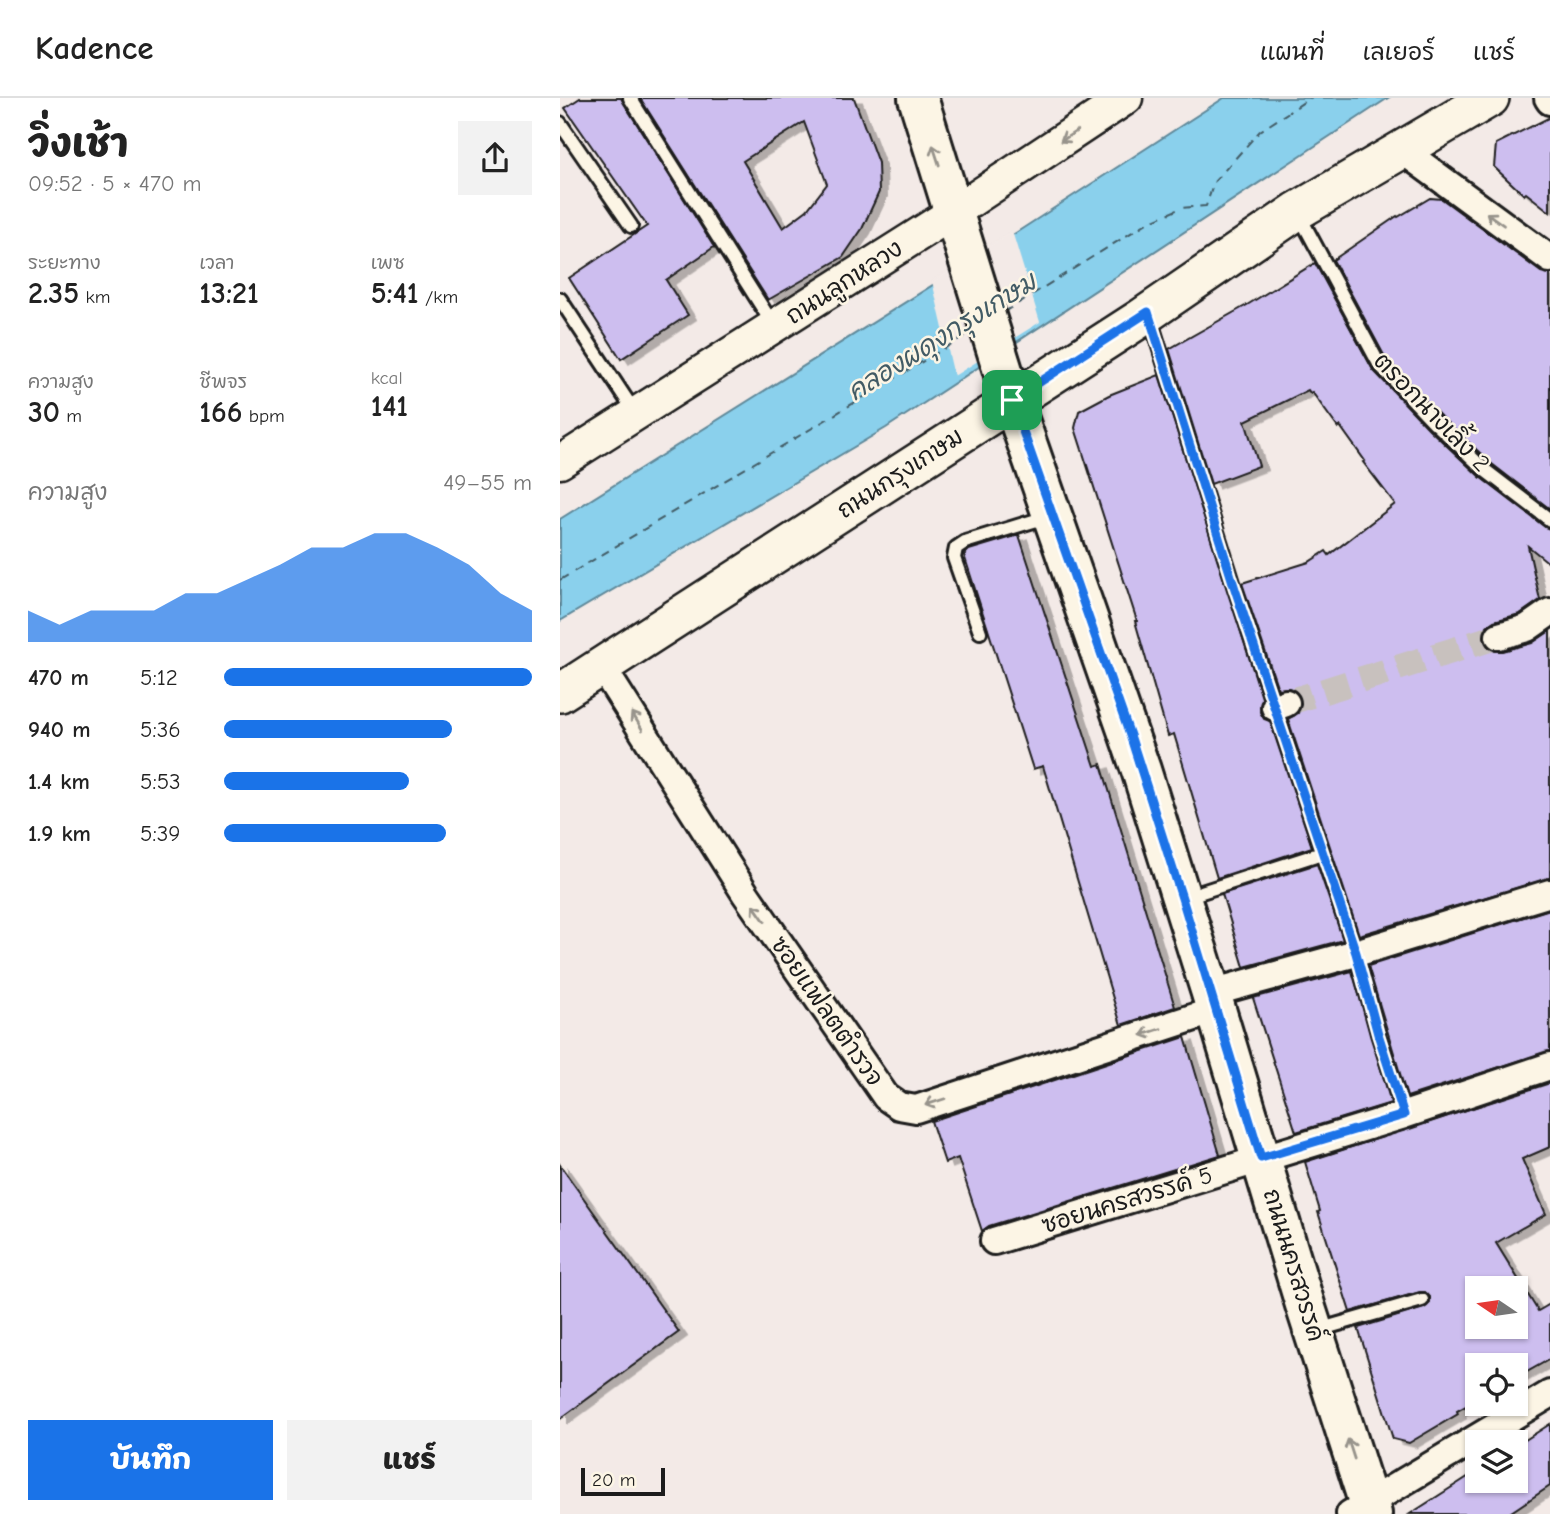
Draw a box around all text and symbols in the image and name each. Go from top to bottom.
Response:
text: Kadence [35,29,153,67]
text: แผนที่ [1260,38,1325,66]
text: เลเยอร์ [1363,38,1435,66]
text: แชร์ [1473,38,1515,66]
button: share [458,121,532,195]
text: วิ่งเช้า [28,122,128,166]
one-way arrow [1059,129,1079,143]
one-way arrow [929,144,941,166]
text: 09:52 · 5 × 470 m [28,170,202,197]
one-way arrow [1486,212,1505,226]
street label: ถนนลูกหลวง [780,234,910,333]
text: ระยะทาง [28,252,101,274]
text: เวลา [199,252,234,274]
text: เพซ [371,252,405,274]
water label: คลองผดุงกรุงเกษม [842,266,1046,411]
text: 2.35 [28,276,79,311]
text: 13:21 [199,276,259,311]
text: 5:41 [371,276,419,311]
text: km [79,286,110,308]
text: /km [419,286,458,308]
street label: ตรอกนางเลิ้ง 2 [1368,341,1502,477]
text: kcal [371,367,403,389]
pin [982,370,1042,430]
text: ความสูง [28,371,94,393]
text: ชีพจร [199,371,247,393]
icon: arrive [993,381,1031,419]
text: 141 [371,389,408,424]
text: 30 [28,395,60,430]
text: 166 [199,395,243,430]
text: m [60,405,82,427]
text: bpm [243,405,285,427]
street label: ถนนกรุงเกษม [832,422,971,528]
text: 49–55 m [443,469,532,496]
text: ความสูง [28,479,107,506]
text: 470 m [28,664,89,691]
text: 5:12 [140,664,178,691]
one-way arrow [629,712,643,732]
text: 940 m [28,716,90,743]
text: 5:36 [140,716,181,743]
text: 1.4 km [28,768,90,795]
text: 5:53 [140,768,181,795]
text: 1.9 km [28,820,91,847]
text: 5:39 [140,820,180,847]
one-way arrow [752,904,767,923]
street label: ซอยแฟลตตำรวจ [765,930,891,1091]
one-way arrow [1141,1026,1163,1039]
one-way arrow [924,1096,946,1109]
street label: ซอยนครสวรรค์ 5 [1038,1159,1216,1239]
street label: ถนนนครสวรรค์ [1257,1185,1332,1345]
north arrow [1465,1276,1528,1339]
map controls [1465,1276,1528,1493]
button: locate [1465,1353,1528,1416]
button: บันทึก [28,1420,273,1500]
button: แชร์ [287,1420,532,1500]
button: layers [1465,1430,1528,1493]
one-way arrow [1344,1438,1357,1460]
scale bar [581,1465,665,1497]
text: 20 m [592,1469,636,1491]

